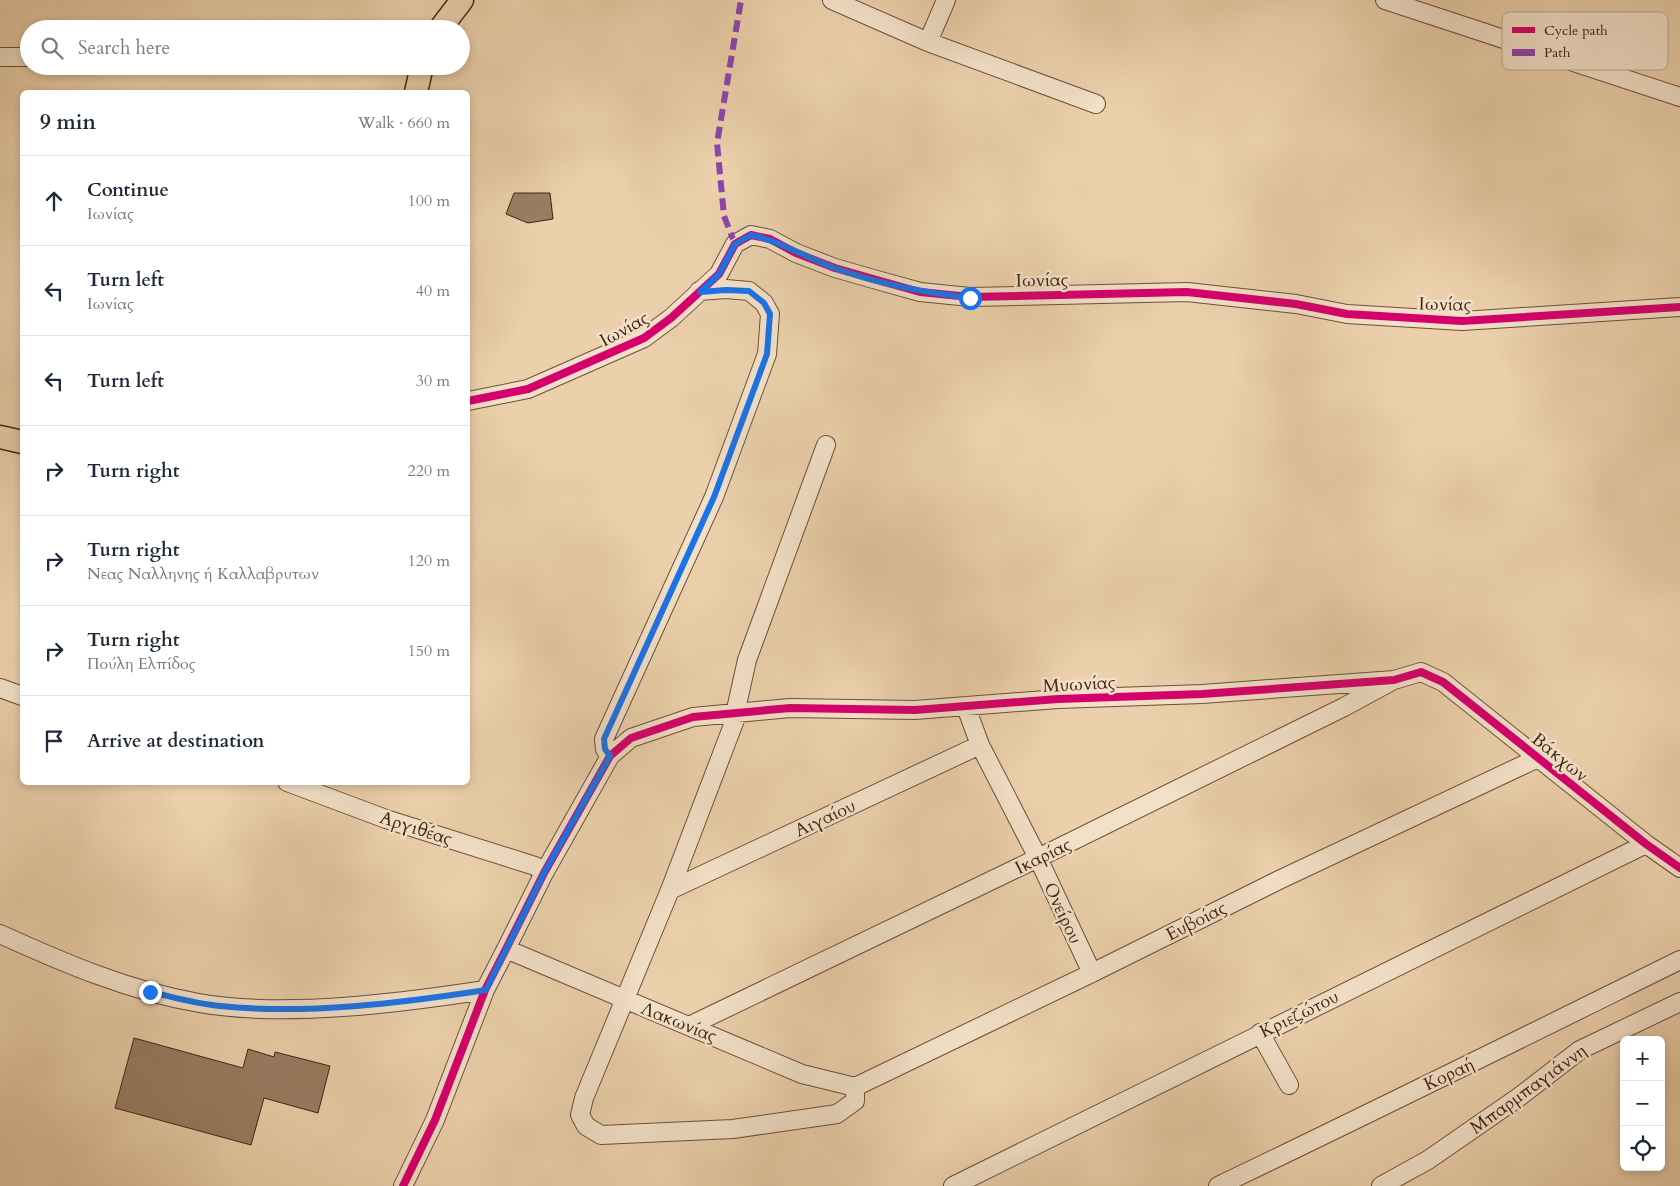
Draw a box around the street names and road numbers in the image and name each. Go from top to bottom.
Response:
street label: Ιωνίας [1016,268,1069,293]
street label: Ιωνίας [1418,292,1472,317]
street label: Ιωνίας [595,306,654,353]
street label: Μυωνίας [1042,670,1116,699]
street label: Βάκχων [1526,727,1593,788]
street label: Αιγαίου [791,793,860,843]
street label: Αργιθέας [377,805,455,852]
street label: Ικαρίας [1011,832,1076,881]
street label: Ονείρου [1037,878,1088,948]
street label: Ευβοίας [1162,895,1231,947]
street label: Κριεζώτου [1255,985,1343,1044]
street label: Λακωνίας [637,996,721,1049]
street label: Μπαρμπαγιάννη [1465,1039,1592,1140]
street label: Κοραή [1420,1052,1479,1097]

